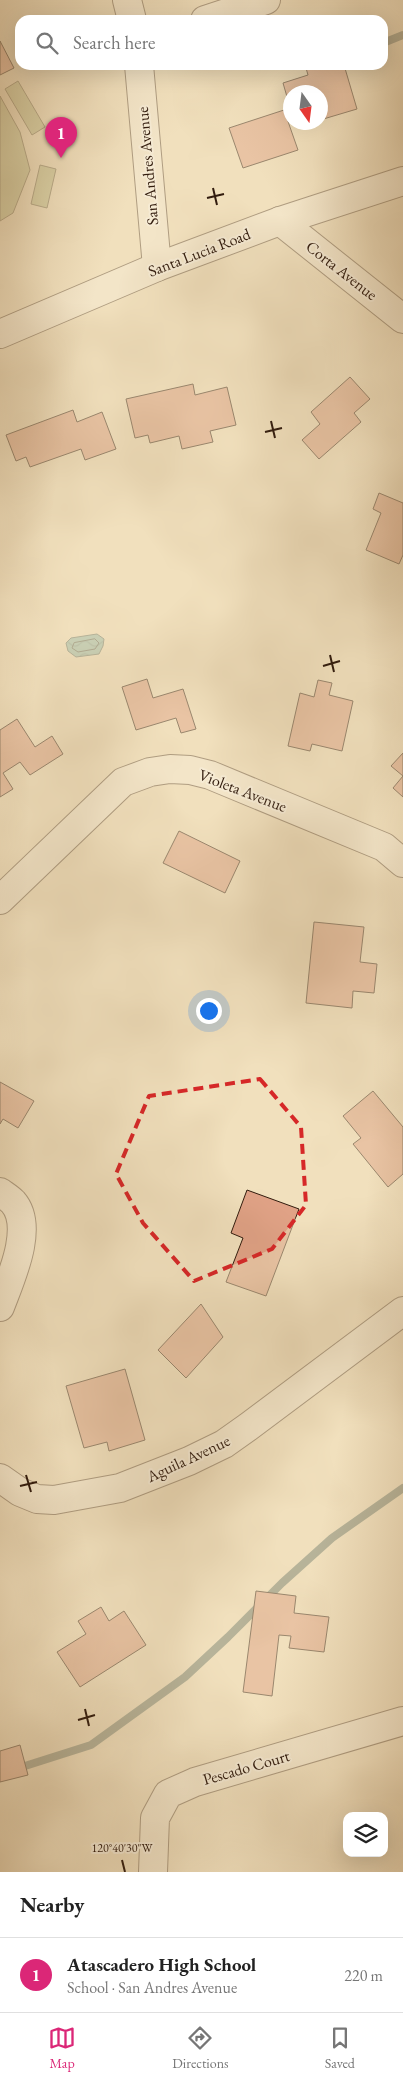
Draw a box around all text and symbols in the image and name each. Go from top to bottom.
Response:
search box [15,15,388,70]
icon: search [33,29,61,57]
text: Search here [73,30,155,55]
north arrow [283,85,328,130]
street label: San Andres Avenue [132,106,163,226]
pin: 1 [45,117,77,158]
street label: Santa Lucia Road [145,223,254,282]
street label: Corta Avenue [302,236,382,305]
street label: Violeta Avenue [196,764,290,817]
your location [196,998,222,1024]
street label: Aguila Avenue [142,1430,233,1487]
street label: Pescado Court [200,1745,292,1790]
map controls [343,1812,388,1857]
button: layers [343,1812,388,1857]
text: 120°40'30"W [91,1840,154,1856]
text: Nearby [20,1891,84,1918]
text: Atascadero High School [67,1952,256,1977]
text: 1 [32,1965,40,1986]
text: 220 m [344,1965,383,1986]
text: School · San Andres Avenue [67,1977,237,1998]
tab: Map [48,2024,76,2072]
tab: Directions [172,2024,229,2072]
tab: Saved [325,2024,355,2072]

